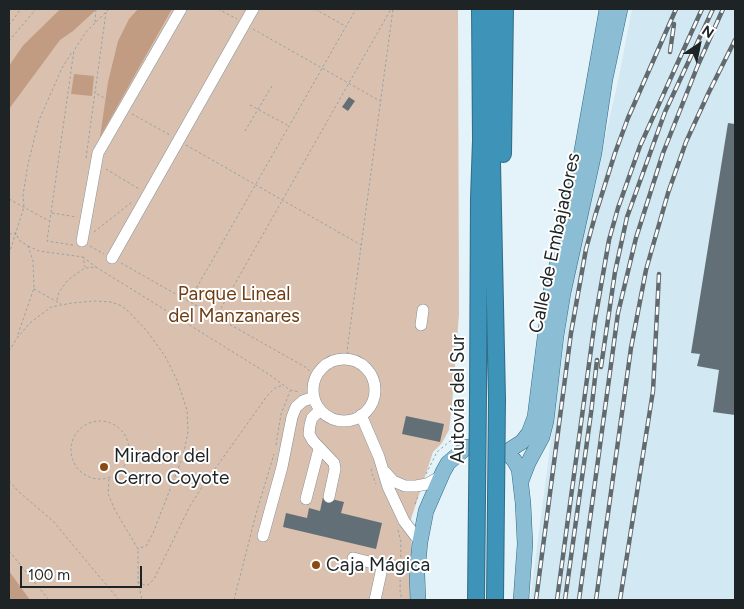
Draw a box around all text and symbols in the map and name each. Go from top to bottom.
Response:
north arrow [674,20,724,70]
text: N [698,22,717,42]
street label: Calle de Embajadores [525,151,585,335]
park label: Parque Lineal del Manzanares [168,283,300,327]
street label: Autovía del Sur [447,334,469,464]
place label: Mirador del Cerro Coyote [114,445,229,489]
marker: Mirador del Cerro Coyote [98,461,110,473]
place label: Caja Mágica [326,554,430,576]
scale bar [22,556,145,588]
marker: Caja Mágica [310,559,322,571]
text: 100 m [28,566,70,584]

